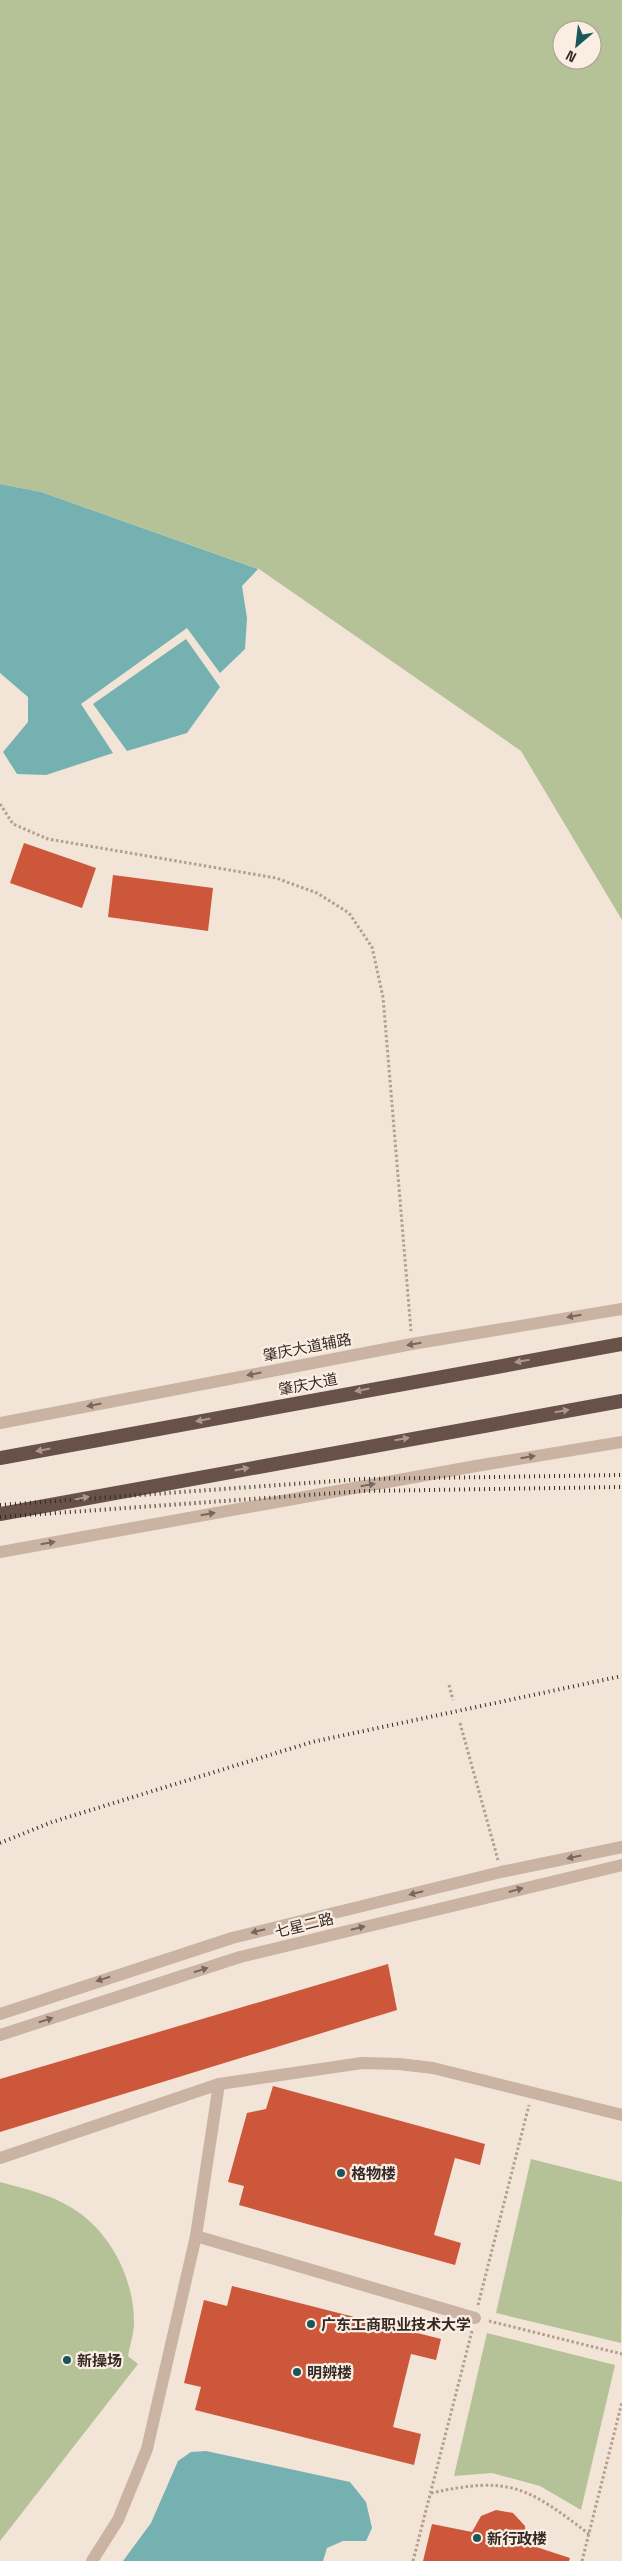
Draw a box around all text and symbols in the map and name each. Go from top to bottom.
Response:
north arrow [552,20,602,70]
text: N [563,46,579,67]
one-way arrow [565,1313,581,1321]
street label: 肇庆大道辅路 [261,1329,353,1365]
one-way arrow [405,1340,421,1348]
one-way arrow [514,1357,530,1365]
street label: 肇庆大道 [277,1369,339,1399]
one-way arrow [246,1371,262,1379]
one-way arrow [354,1387,370,1395]
one-way arrow [87,1401,102,1409]
one-way arrow [554,1406,570,1414]
one-way arrow [195,1416,210,1424]
one-way arrow [394,1435,409,1443]
one-way arrow [35,1446,51,1454]
one-way arrow [520,1453,536,1461]
one-way arrow [234,1464,250,1472]
one-way arrow [360,1481,376,1489]
one-way arrow [75,1494,91,1502]
one-way arrow [200,1510,216,1518]
one-way arrow [40,1539,56,1547]
one-way arrow [566,1853,582,1861]
one-way arrow [508,1885,523,1893]
one-way arrow [408,1889,423,1897]
street label: 七星二路 [273,1909,335,1941]
one-way arrow [350,1924,365,1932]
one-way arrow [250,1927,266,1935]
one-way arrow [194,1965,209,1973]
one-way arrow [95,1976,110,1984]
one-way arrow [39,2016,54,2023]
place label: 格物楼 [351,2164,396,2183]
marker: 格物楼 [335,2167,347,2179]
place label: 广东工商职业技术大学 [321,2315,471,2334]
marker: 广东工商职业技术大学 [305,2318,317,2330]
place label: 新操场 [77,2351,122,2370]
marker: 新操场 [61,2354,73,2366]
place label: 明辨楼 [307,2363,352,2382]
marker: 明辨楼 [291,2366,303,2378]
place label: 新行政楼 [487,2529,547,2548]
marker: 新行政楼 [471,2532,483,2544]

